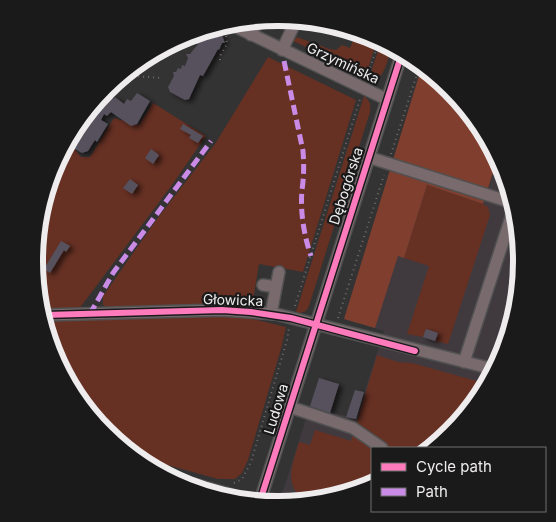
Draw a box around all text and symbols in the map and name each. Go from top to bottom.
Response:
street label: Grzymińska [304,38,382,87]
street label: Dębogórska [325,145,366,227]
street label: Głowicka [203,290,263,309]
street label: Ludowa [260,381,291,436]
legend [371,447,546,512]
text: Cycle path [416,457,492,476]
text: Path [416,482,448,501]

